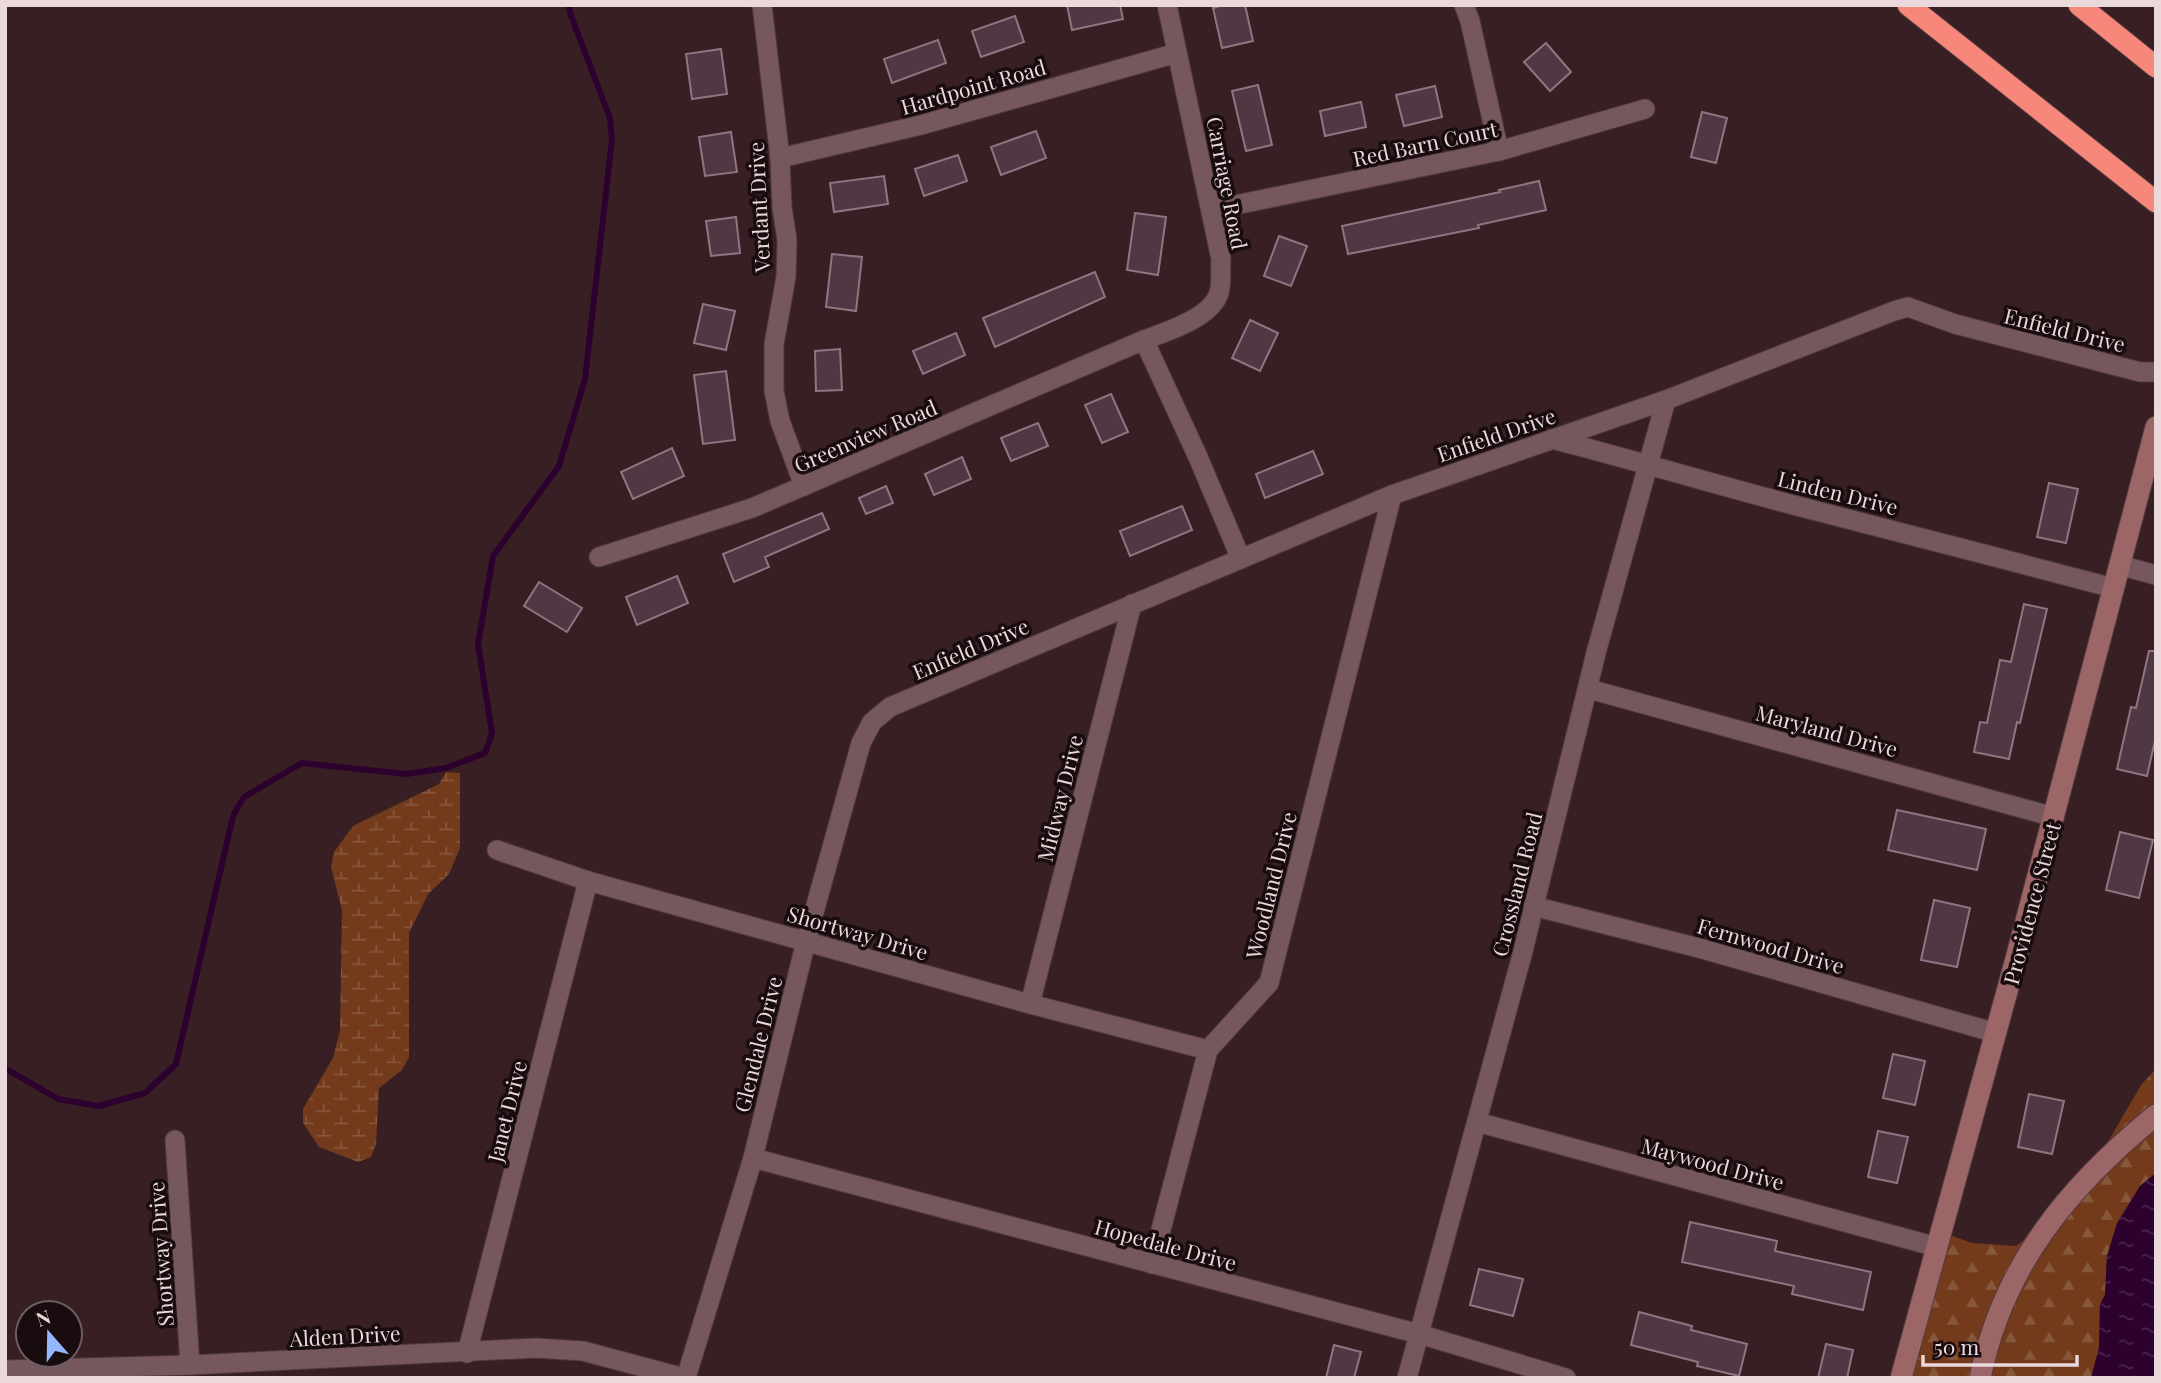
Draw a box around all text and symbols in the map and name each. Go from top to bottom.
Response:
street label: Hardpoint Road [897,52,1049,120]
street label: Carriage Road [1201,114,1255,252]
street label: Red Barn Court [1350,114,1500,172]
street label: Verdant Drive [741,141,775,274]
street label: Enfield Drive [2002,300,2128,358]
street label: Greenview Road [789,392,941,478]
street label: Enfield Drive [1433,401,1559,467]
street label: Linden Drive [1775,464,1901,520]
street label: Enfield Drive [908,611,1032,685]
street label: Maryland Drive [1753,698,1901,762]
street label: Midway Drive [1030,732,1088,864]
street label: Woodland Drive [1238,809,1302,962]
street label: Crossland Road [1485,809,1547,959]
street label: Providence Street [1996,818,2066,987]
street label: Shortway Drive [784,899,932,965]
street label: Fernwood Drive [1694,911,1848,979]
street label: Glendale Drive [727,973,787,1115]
street label: Janet Drive [480,1057,532,1166]
street label: Maywood Drive [1638,1130,1788,1196]
street label: Shortway Drive [141,1181,179,1327]
street label: Hopedale Drive [1092,1212,1240,1276]
north arrow [14,1299,84,1369]
text: N [32,1302,54,1332]
street label: Alden Drive [288,1318,401,1352]
scale bar [1923,1324,2077,1368]
text: 50 m [1934,1332,1980,1360]

